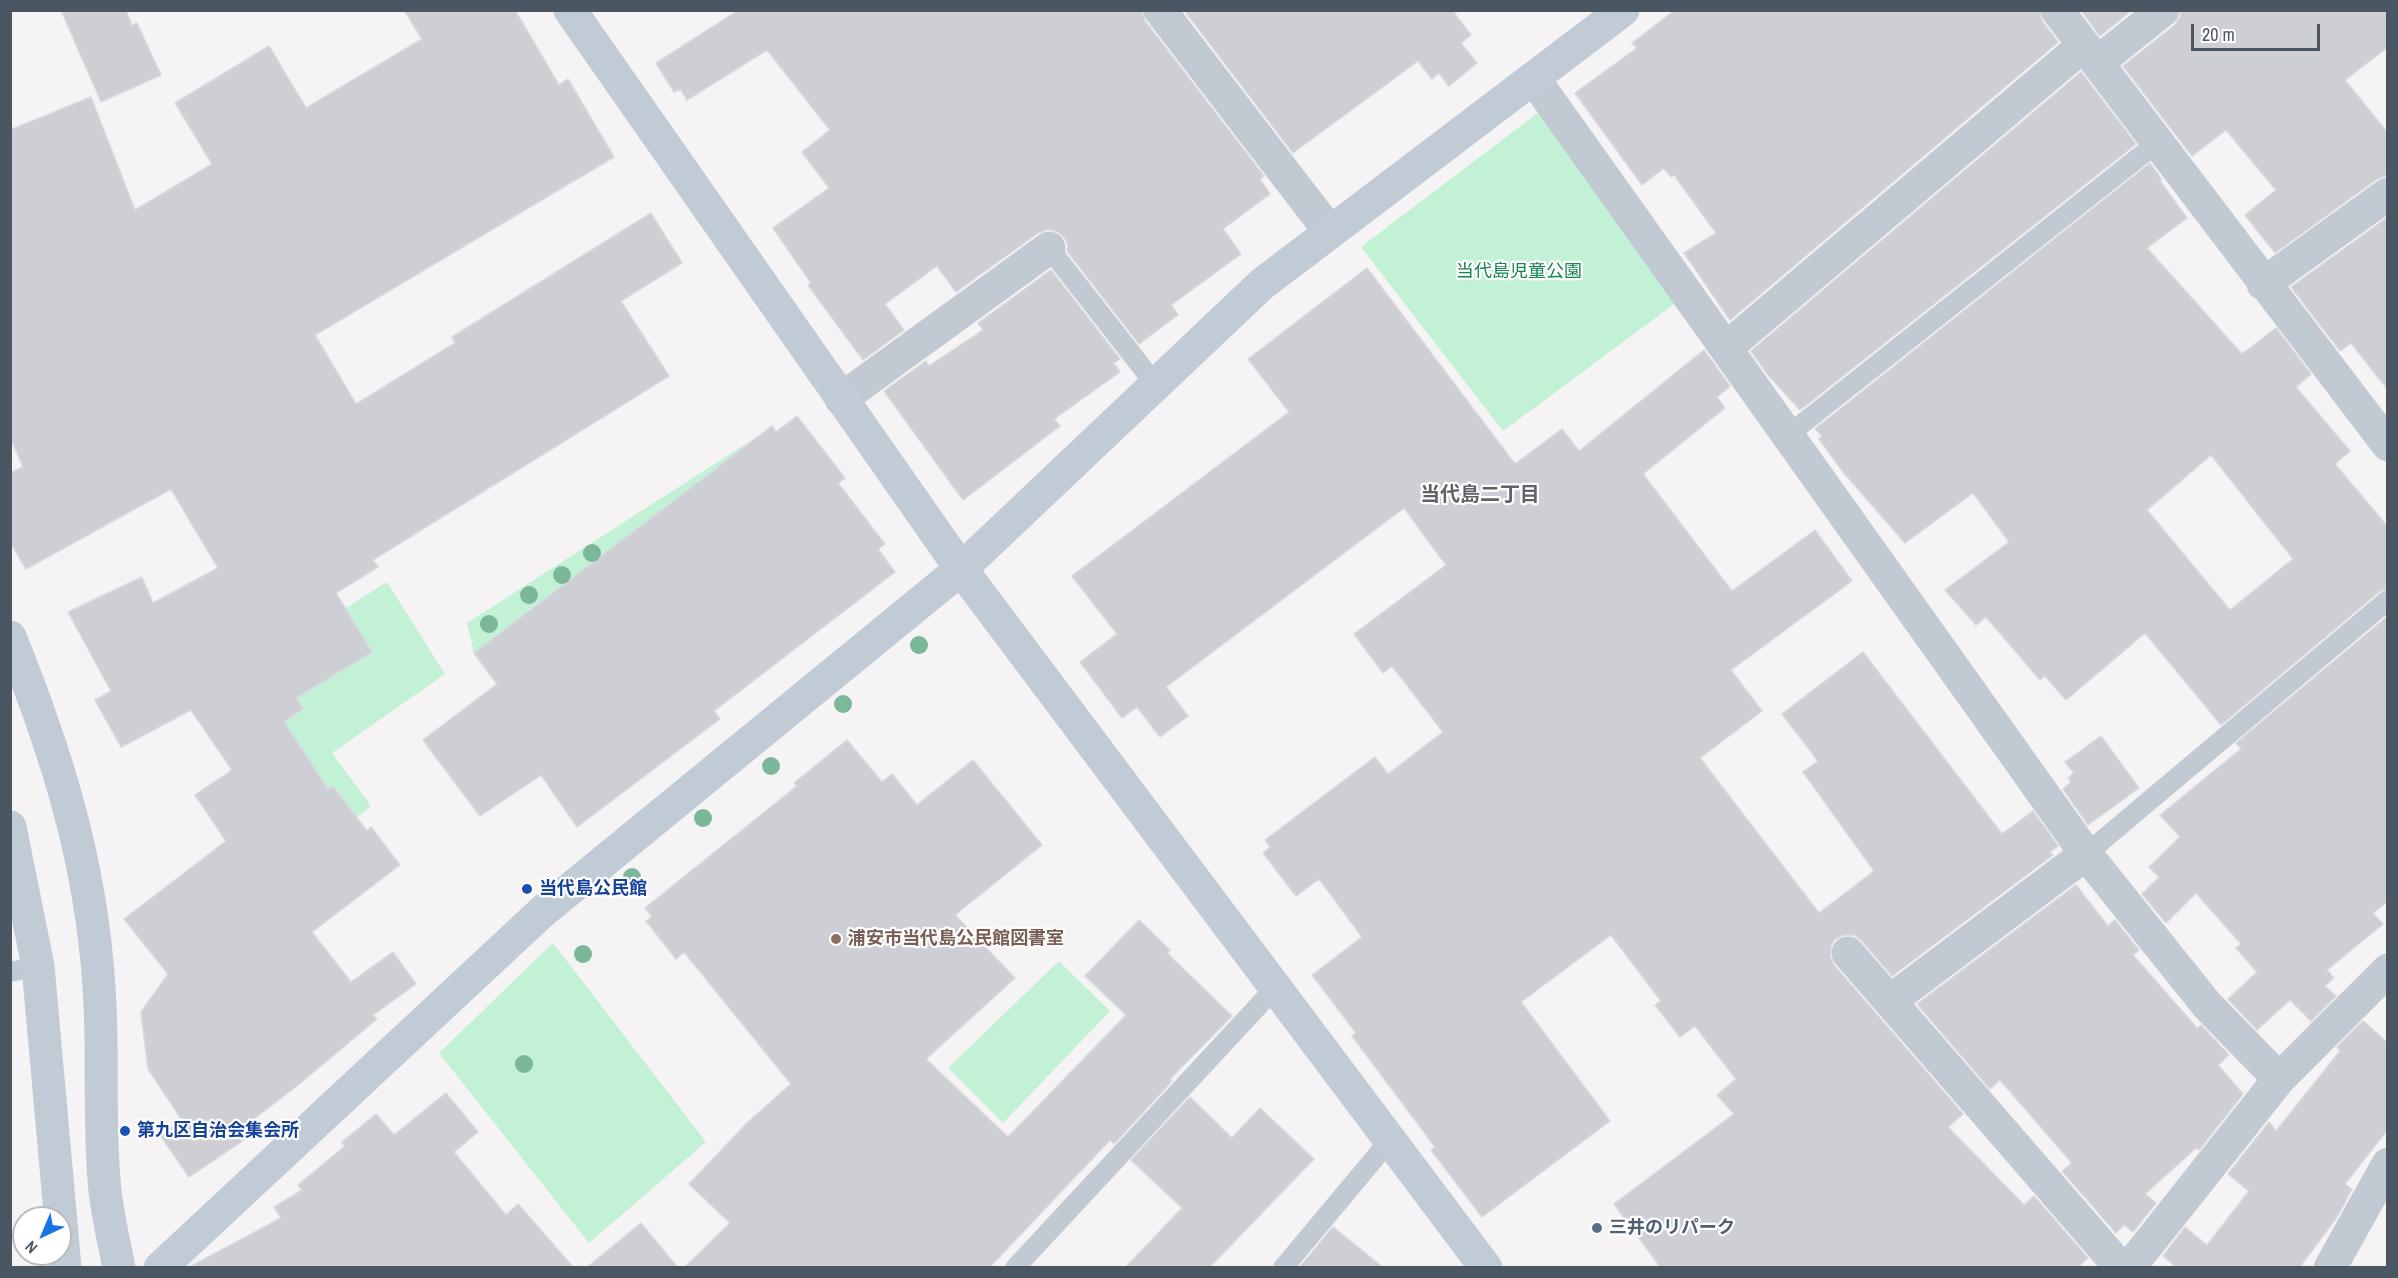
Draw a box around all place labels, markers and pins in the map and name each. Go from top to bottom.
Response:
place label: 当代島公民館 [539,878,647,900]
marker: 当代島公民館 [520,882,534,896]
place label: 浦安市当代島公民館図書室 [848,928,1064,950]
marker: 浦安市当代島公民館図書室 [829,932,843,946]
place label: 第九区自治会集会所 [137,1120,299,1142]
marker: 第九区自治会集会所 [118,1124,132,1138]
place label: 三井のリパーク [1609,1217,1735,1239]
marker: 三井のリパーク [1590,1221,1604,1235]

